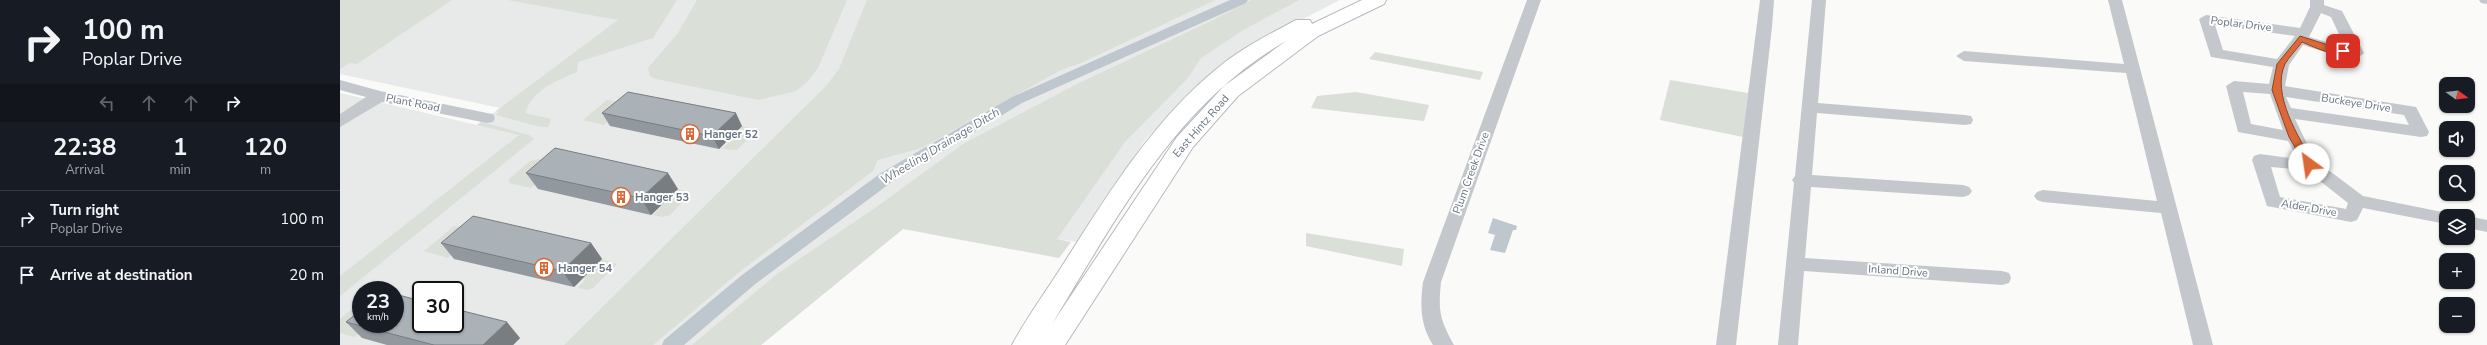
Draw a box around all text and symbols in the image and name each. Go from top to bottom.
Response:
text: 100 m [82,11,165,49]
street label: Poplar Drive [2210,13,2272,35]
icon: right [16,16,68,68]
pin [2326,34,2360,68]
icon: arrive [2332,40,2354,62]
text: Poplar Drive [82,47,182,71]
north arrow [2439,77,2475,113]
map controls [2439,77,2475,333]
street label: Plant Road [385,90,441,116]
street label: Buckeye Drive [2320,90,2392,116]
street label: East Hintz Road [1170,91,1232,161]
icon: left [96,92,118,114]
icon: ahead [138,92,160,114]
icon: ahead [180,92,202,114]
icon: right [222,92,244,114]
water label: Wheeling Drainage Ditch [877,104,1003,188]
button: sound [2439,121,2475,157]
building icon: Hanger 52 [679,123,701,145]
place label: Hanger 52 [704,127,758,142]
street label: Plum Creek Drive [1449,130,1493,216]
text: 22:38 [53,131,116,163]
text: 1 [173,131,187,163]
text: 120 [244,131,287,163]
position arrow [2288,143,2330,185]
text: Arrival [65,161,104,179]
text: min [169,161,191,179]
text: m [260,161,271,179]
button: search [2439,165,2475,201]
building icon: Hanger 53 [610,186,632,208]
place label: Hanger 53 [635,190,689,205]
street label: Alder Drive [2280,196,2338,220]
text: Turn right [50,200,119,220]
icon: right [16,208,38,230]
text: 100 m [280,209,324,229]
button: layers [2439,209,2475,245]
text: Poplar Drive [50,220,122,238]
button: + [2439,253,2475,289]
building icon: Hanger 54 [533,257,555,279]
place label: Hanger 54 [558,261,612,276]
street label: Inland Drive [1868,261,1928,281]
icon: arrive [16,264,38,286]
text: Arrive at destination [50,265,193,285]
text: 20 m [289,265,324,285]
speed limit sign: 30 [412,281,464,333]
text: 23 [366,288,390,315]
button: − [2439,297,2475,333]
text: km/h [367,310,389,324]

